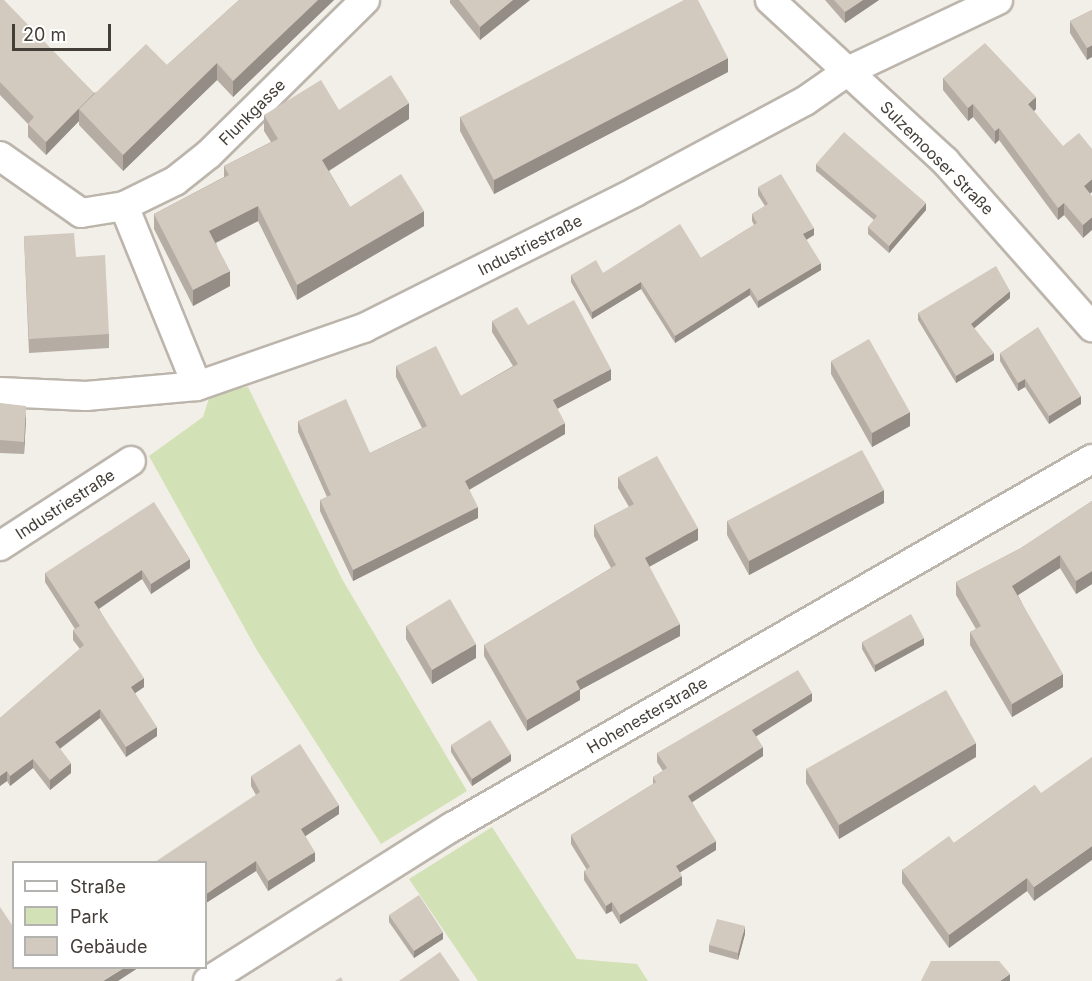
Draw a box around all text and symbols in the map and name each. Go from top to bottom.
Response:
scale bar [15,12,114,50]
text: 20 m [23,24,66,45]
street label: Flunkgasse [215,75,289,149]
street label: Sulzemooser Straße [876,97,998,219]
street label: Industriestraße [475,211,585,279]
street label: Industriestraße [12,465,118,543]
street label: Hohenesterstraße [583,673,711,757]
legend [12,861,207,969]
text: Straße [70,876,126,897]
text: Park [70,906,109,927]
text: Gebäude [70,936,147,957]

